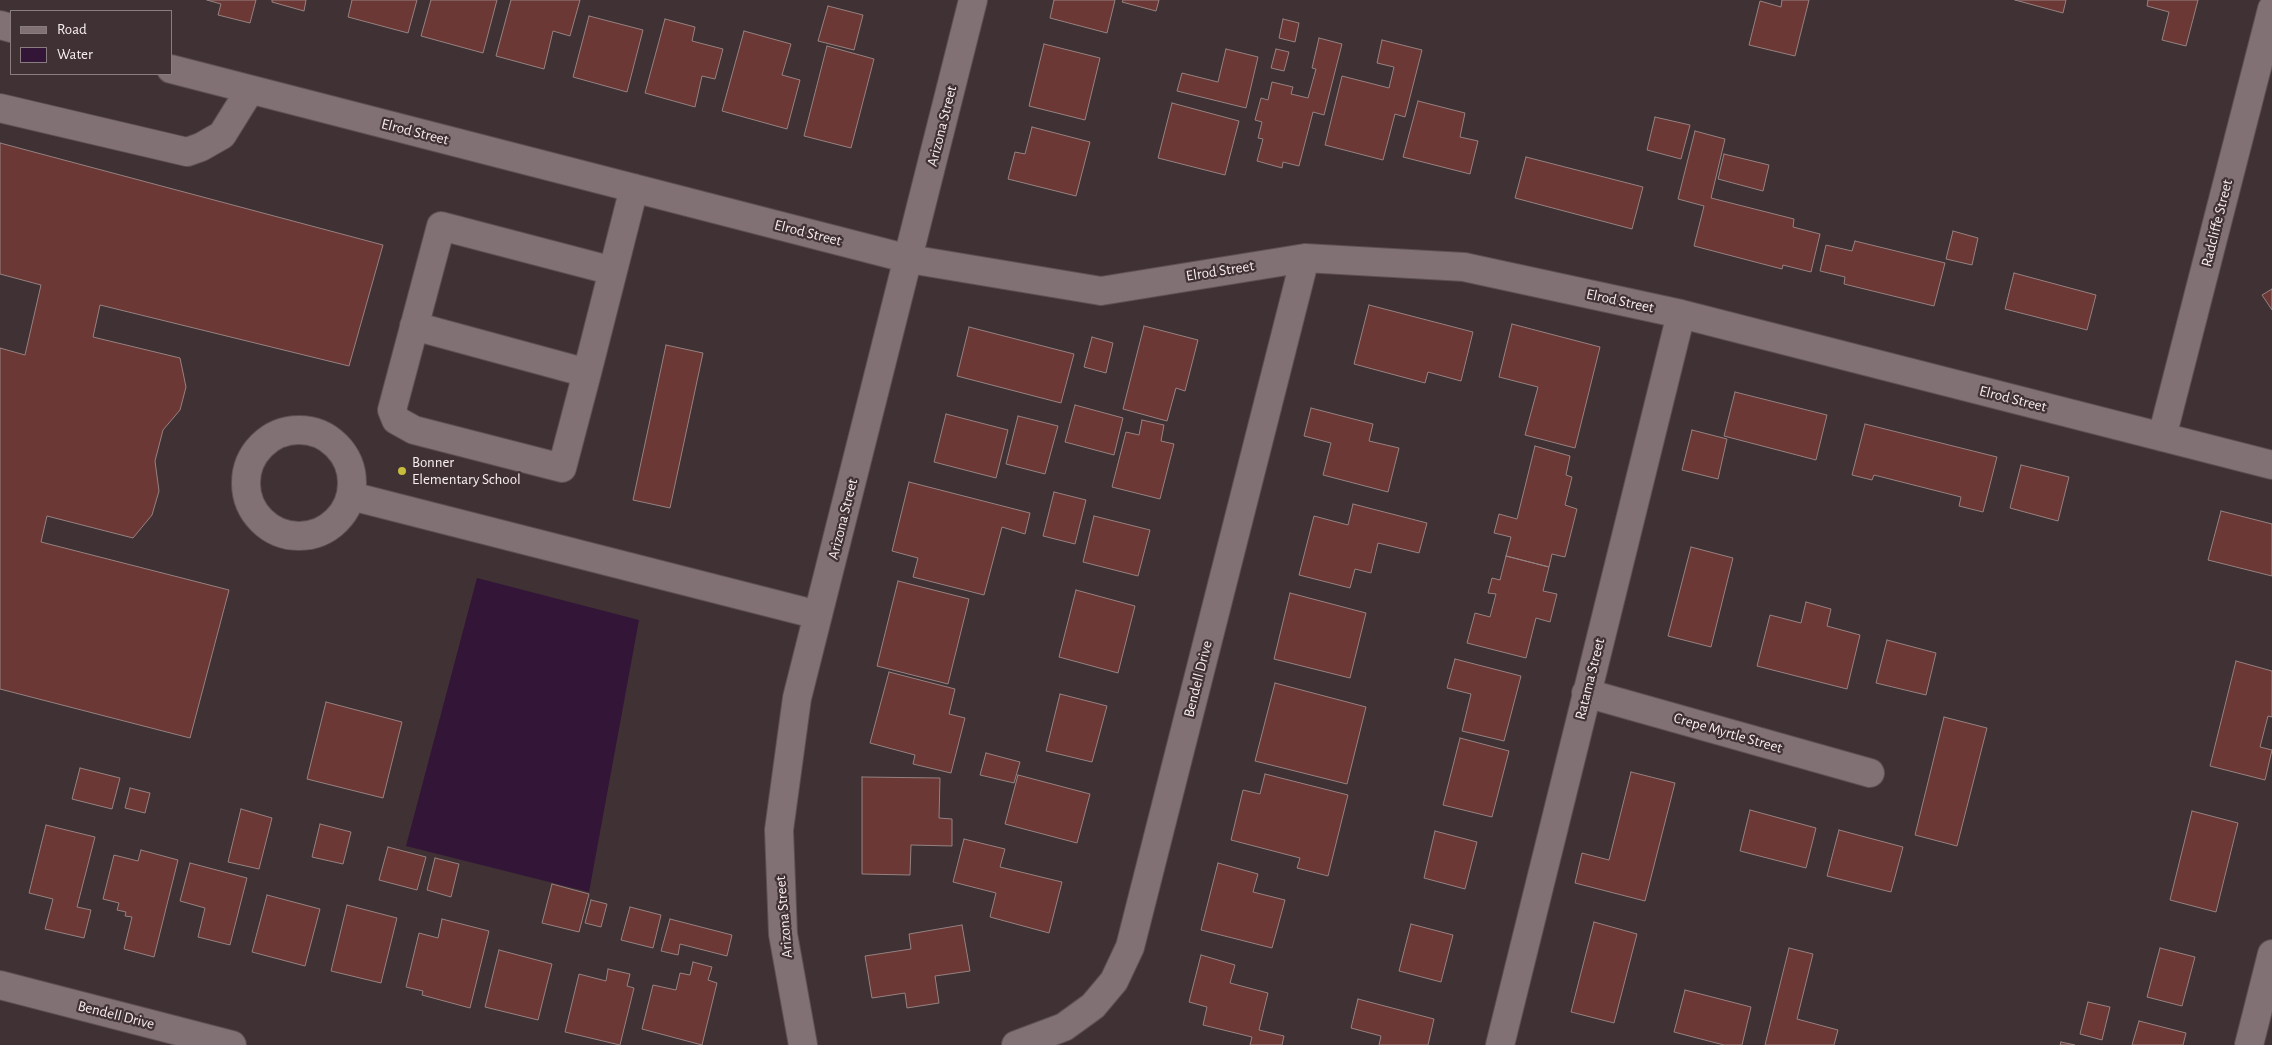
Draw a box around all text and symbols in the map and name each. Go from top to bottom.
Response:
legend [10,10,172,75]
text: Road [57,22,87,37]
text: Water [57,47,93,62]
street label: Arizona Street [923,84,961,168]
street label: Elrod Street [380,115,450,149]
street label: Radcliffe Street [2197,177,2237,269]
street label: Elrod Street [773,216,843,250]
street label: Elrod Street [1185,257,1255,285]
street label: Elrod Street [1585,285,1655,317]
street label: Elrod Street [1978,382,2048,416]
place label: Bonner Elementary School [412,453,521,488]
marker: Bonner Elementary School [396,465,408,477]
street label: Arizona Street [824,477,862,561]
street label: Ratama Street [1571,636,1609,722]
street label: Bendell Drive [1180,639,1216,719]
street label: Crepe Myrtle Street [1672,709,1784,757]
street label: Arizona Street [771,875,797,959]
street label: Bendell Drive [76,997,156,1033]

